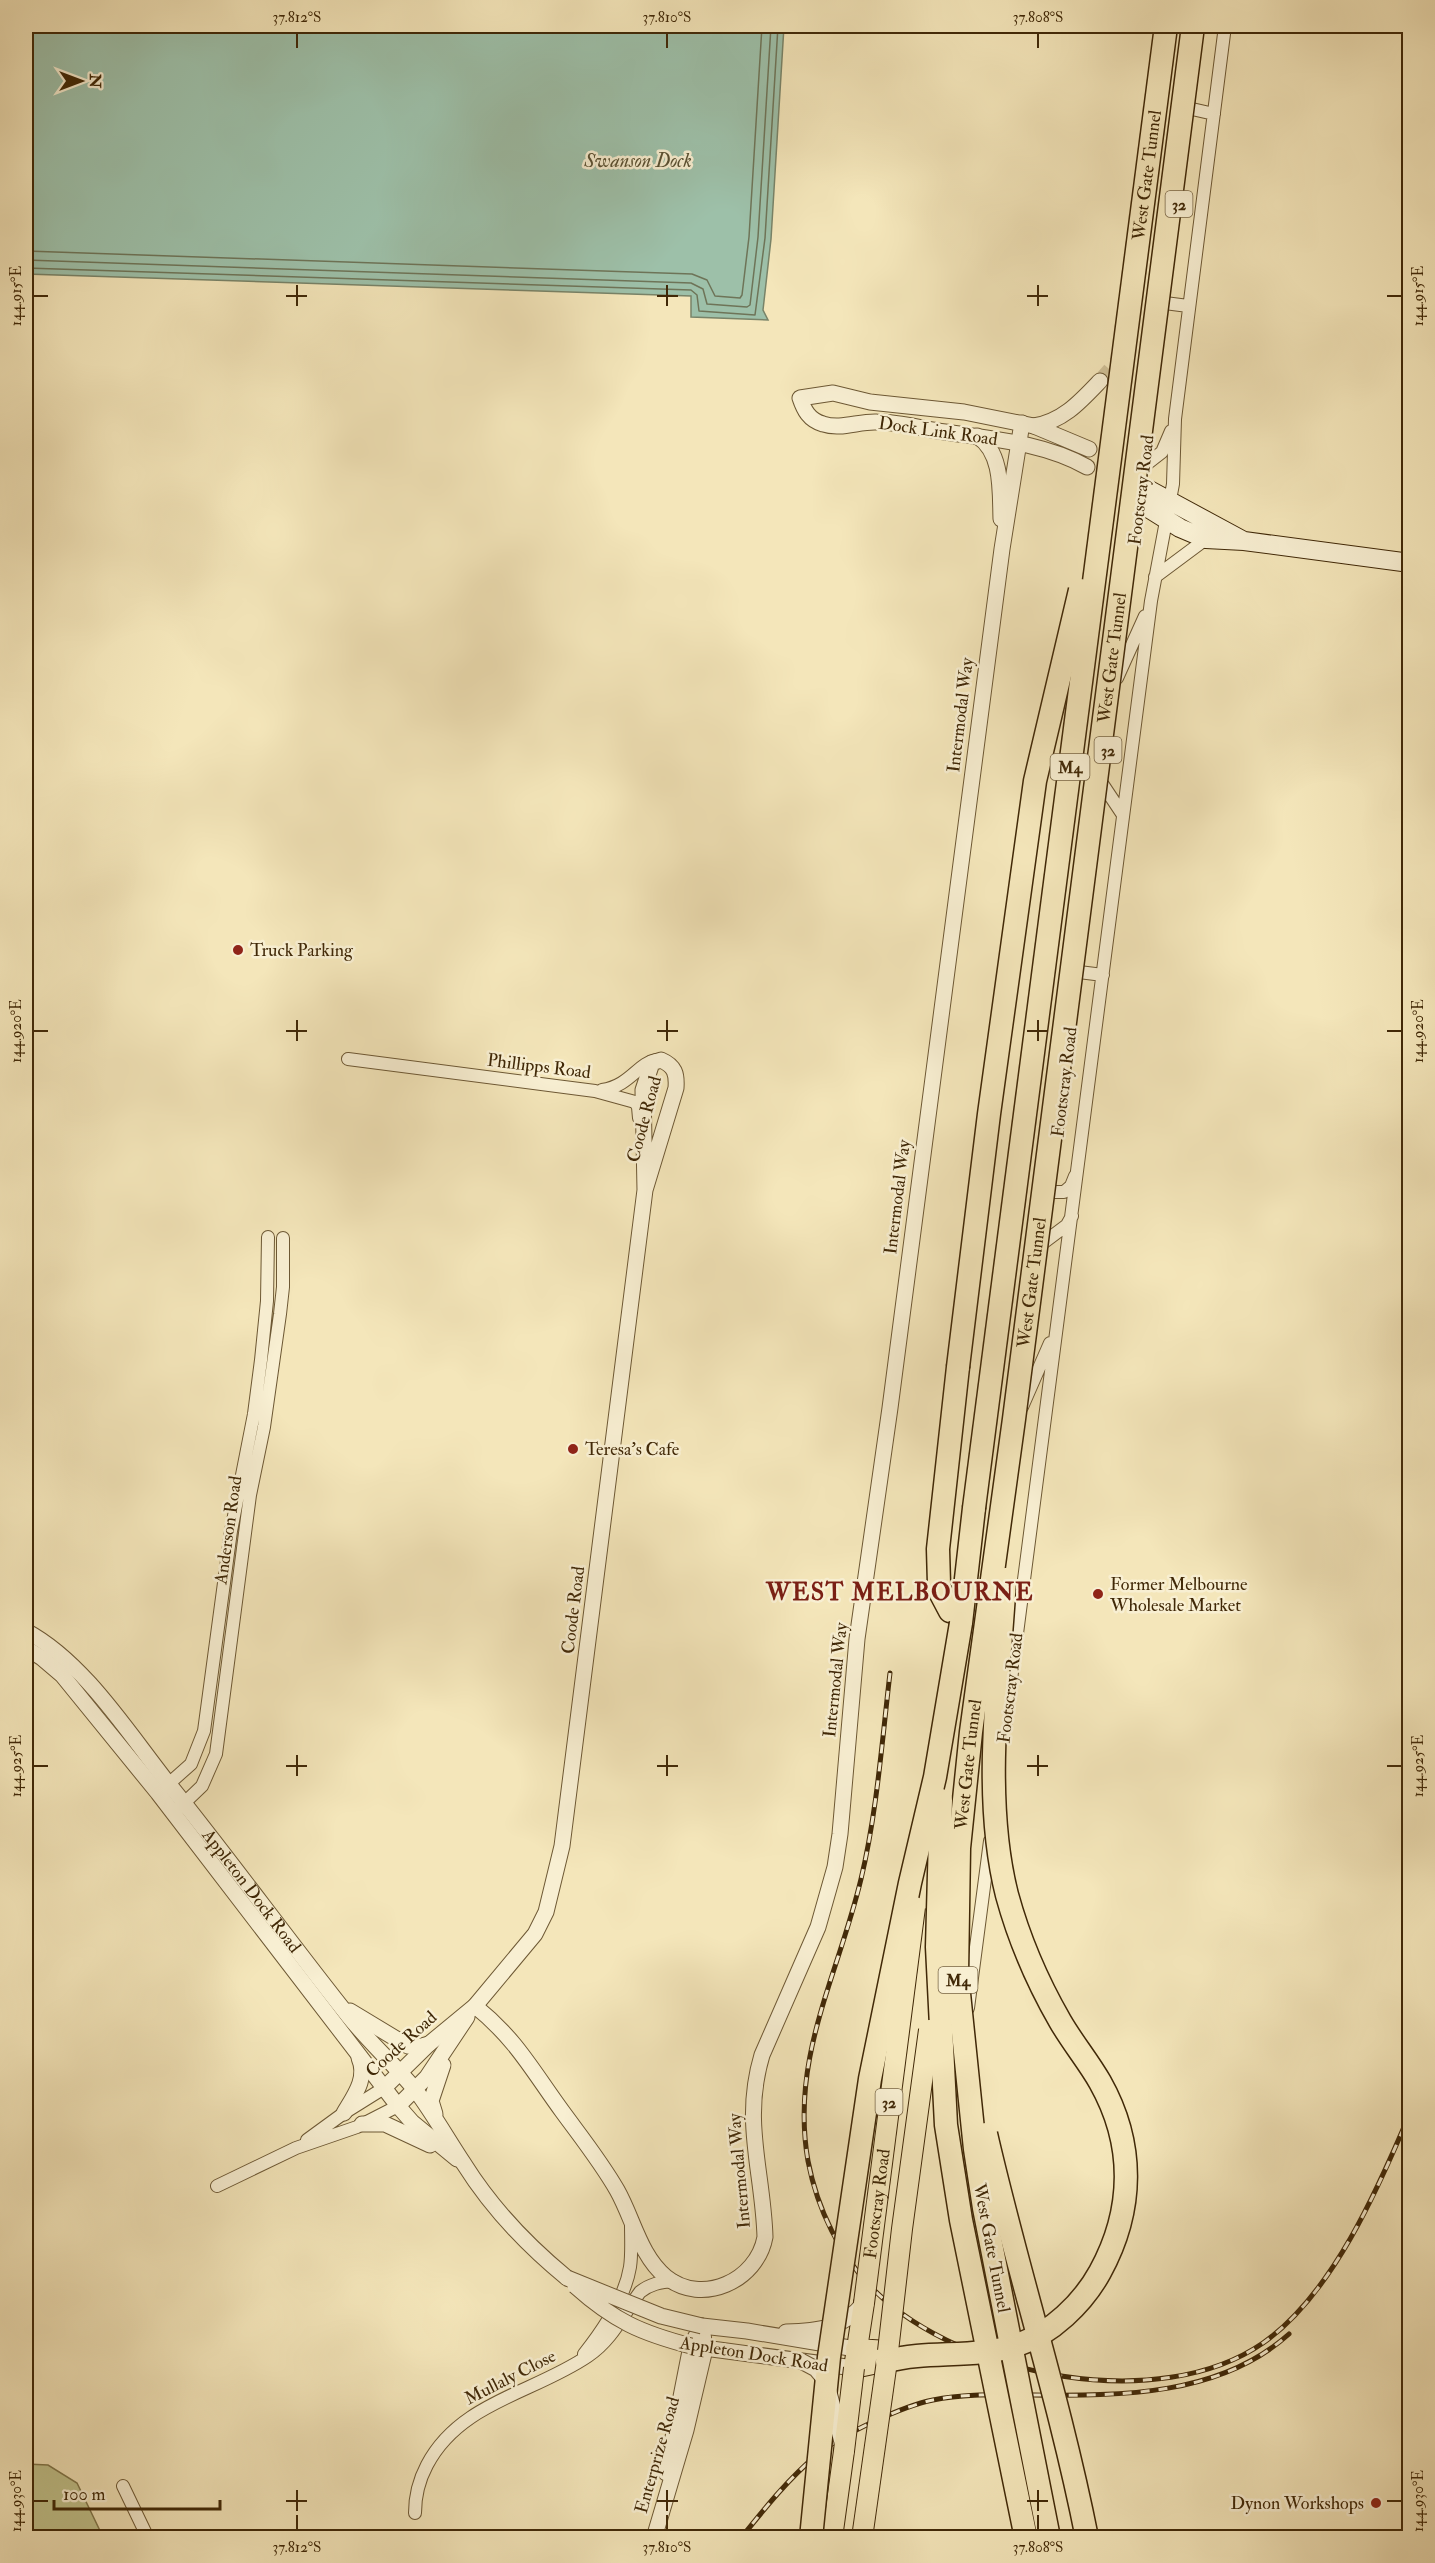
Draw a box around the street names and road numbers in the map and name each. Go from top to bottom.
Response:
street label: West Gate Tunnel [1127,108,1167,243]
road number: 32 [1166,191,1192,217]
street label: Dock Link Road [877,412,999,451]
street label: Footscray Road [1123,434,1160,546]
street label: West Gate Tunnel [1092,591,1132,725]
street label: Intermodal Way [942,655,979,774]
road number: 32 [1094,737,1122,763]
road number: M4 [1050,754,1090,780]
street label: Footscray Road [1046,1026,1083,1138]
street label: Phillipps Road [486,1049,592,1084]
street label: Coode Road [622,1073,667,1165]
street label: Intermodal Way [879,1137,916,1256]
street label: West Gate Tunnel [1012,1216,1052,1350]
street label: Anderson Road [209,1474,248,1587]
street label: Coode Road [557,1565,590,1655]
street label: Intermodal Way [818,1620,853,1739]
street label: Footscray Road [992,1632,1029,1744]
street label: West Gate Tunnel [950,1697,987,1832]
street label: Appleton Dock Road [196,1824,306,1958]
road number: M4 [938,1967,978,1993]
street label: Coode Road [361,2006,442,2082]
road number: 32 [876,2089,902,2115]
street label: Intermodal Way [723,2111,756,2230]
street label: Footscray Road [859,2147,896,2260]
street label: West Gate Tunnel [968,2181,1015,2315]
street label: Appleton Dock Road [677,2331,830,2378]
street label: Mullaly Close [461,2344,560,2410]
street label: Enterprize Road [630,2394,685,2516]

